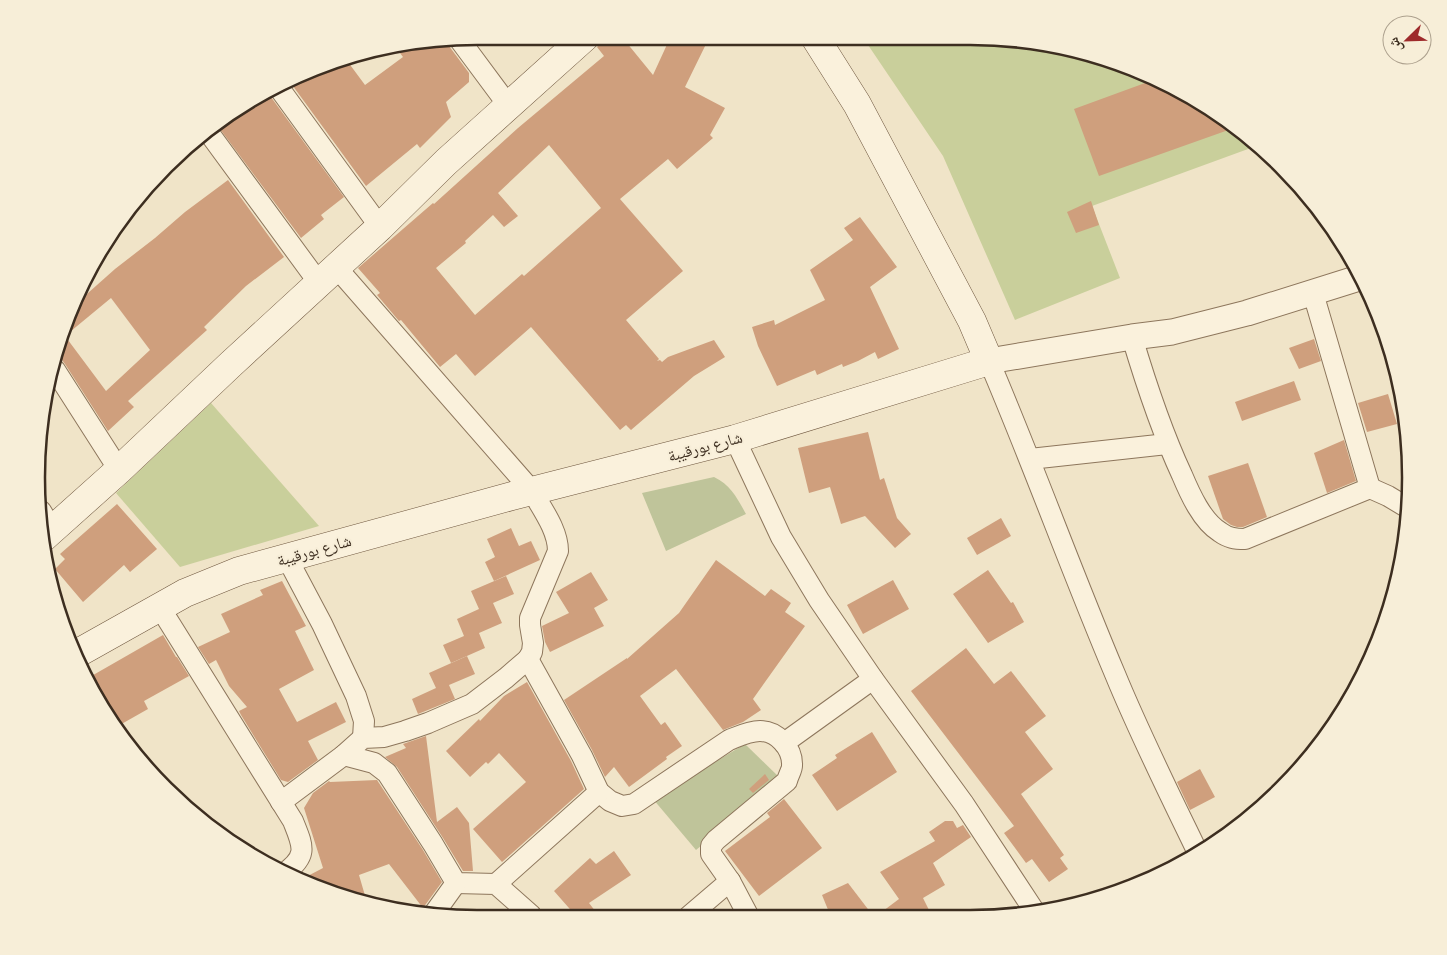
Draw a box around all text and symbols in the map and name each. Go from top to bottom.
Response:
north arrow [1382,15,1432,65]
text: ش [1383,33,1411,56]
street label: شارع بورقيبة [665,425,746,471]
street label: شارع بورقيبة [274,529,355,576]

